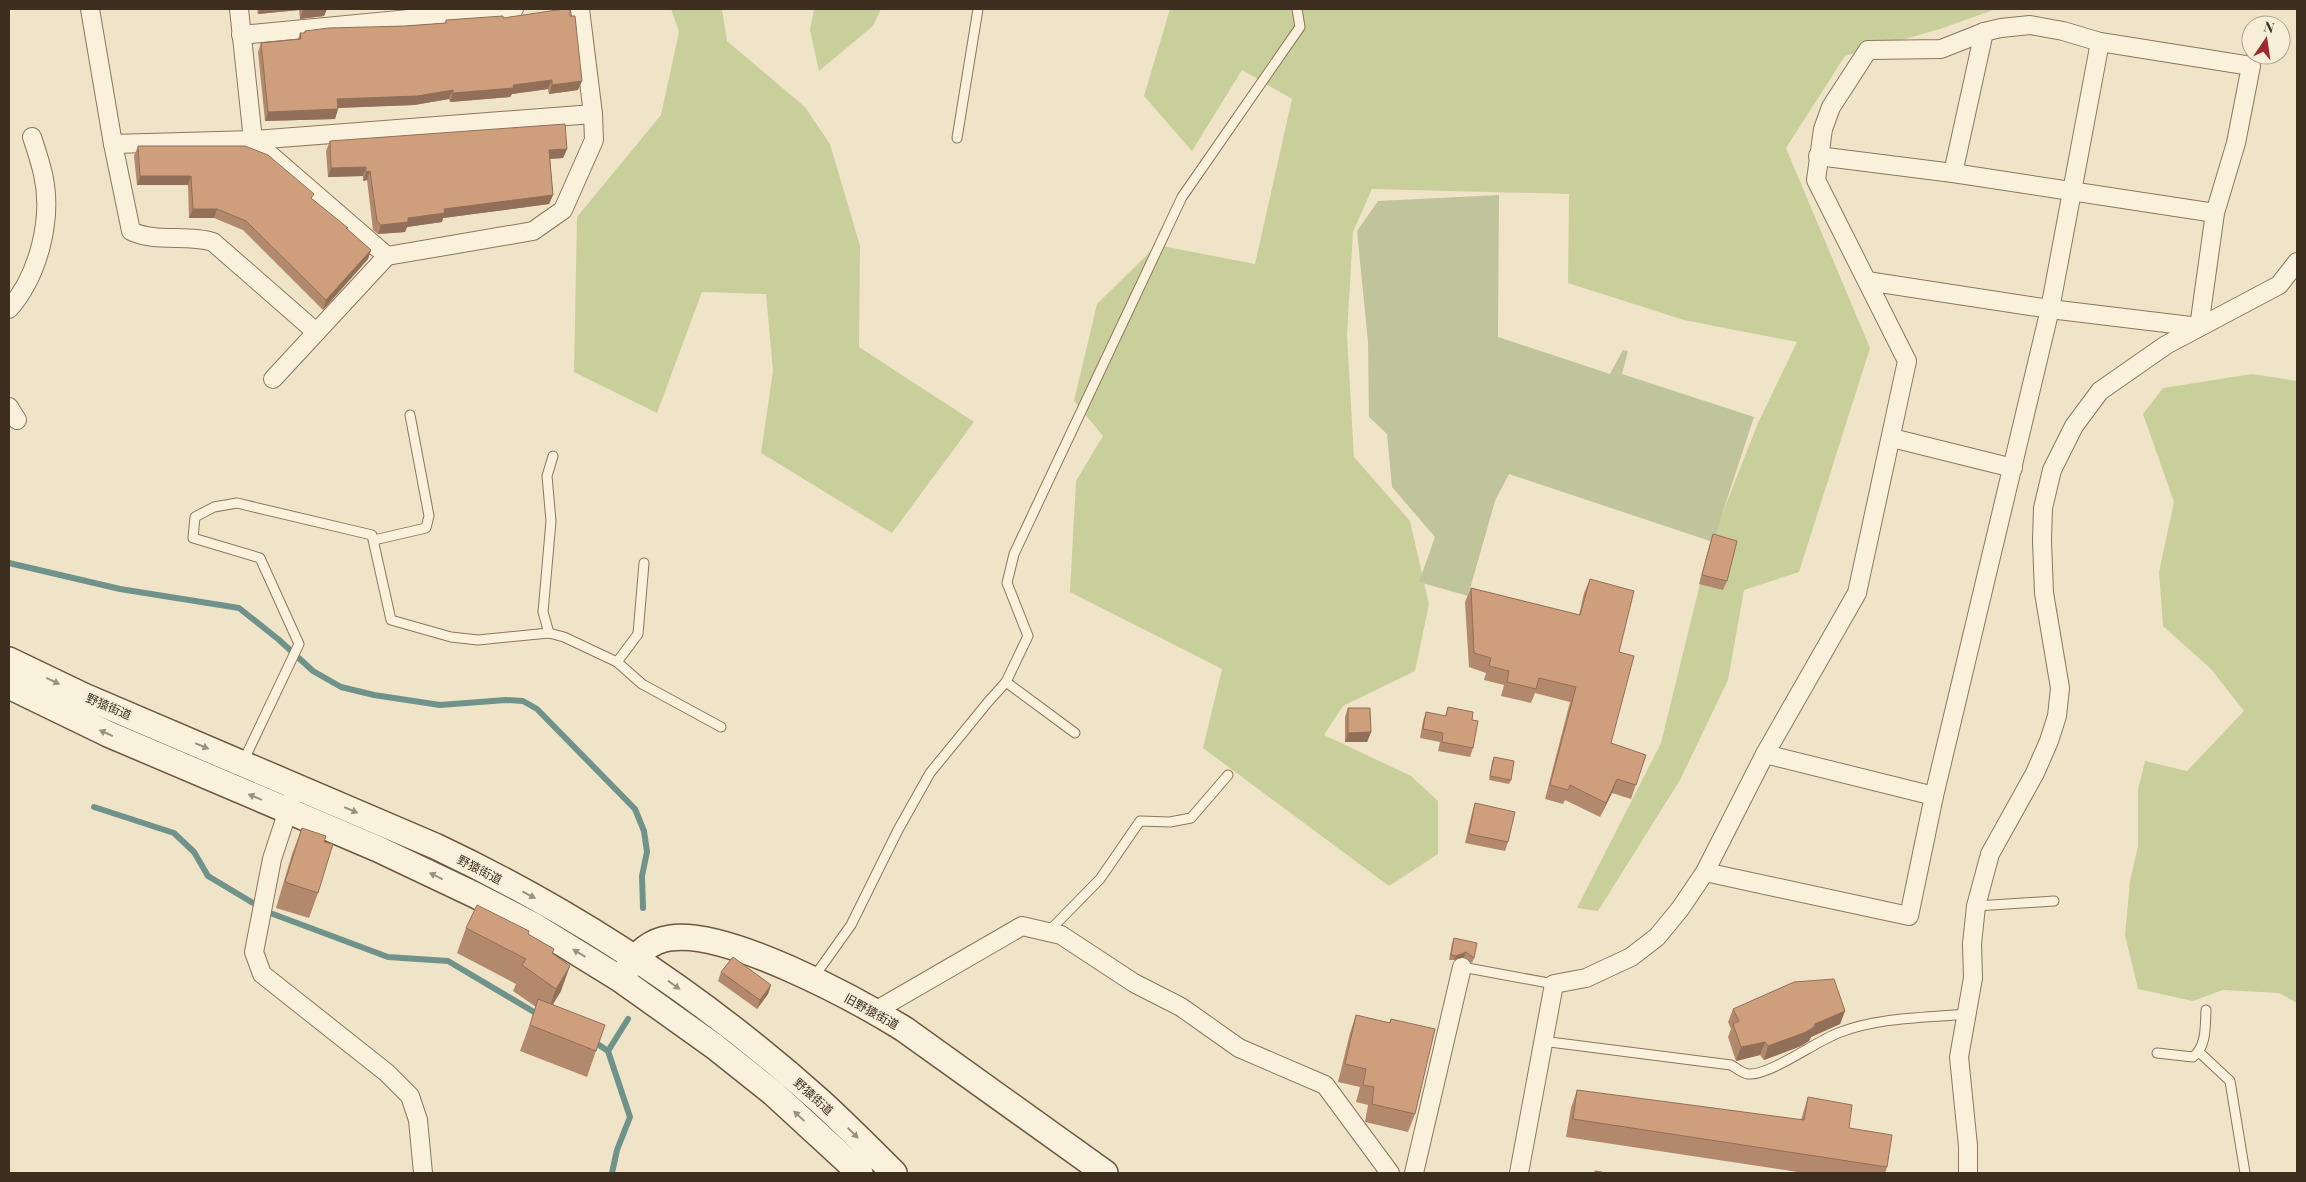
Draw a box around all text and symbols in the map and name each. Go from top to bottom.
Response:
north arrow [2241,15,2291,65]
text: N [2262,16,2276,37]
one-way arrow [46,677,60,685]
street label: 野猿街道 [84,689,134,723]
one-way arrow [99,728,113,736]
one-way arrow [195,742,209,750]
one-way arrow [247,793,262,801]
one-way arrow [344,807,358,815]
street label: 野猿街道 [455,851,505,887]
one-way arrow [429,872,443,880]
one-way arrow [522,891,536,899]
one-way arrow [573,949,586,958]
one-way arrow [667,980,680,991]
street label: 旧野猿街道 [842,989,902,1033]
street label: 野猿街道 [791,1074,837,1118]
one-way arrow [793,1110,805,1122]
one-way arrow [847,1127,859,1139]

